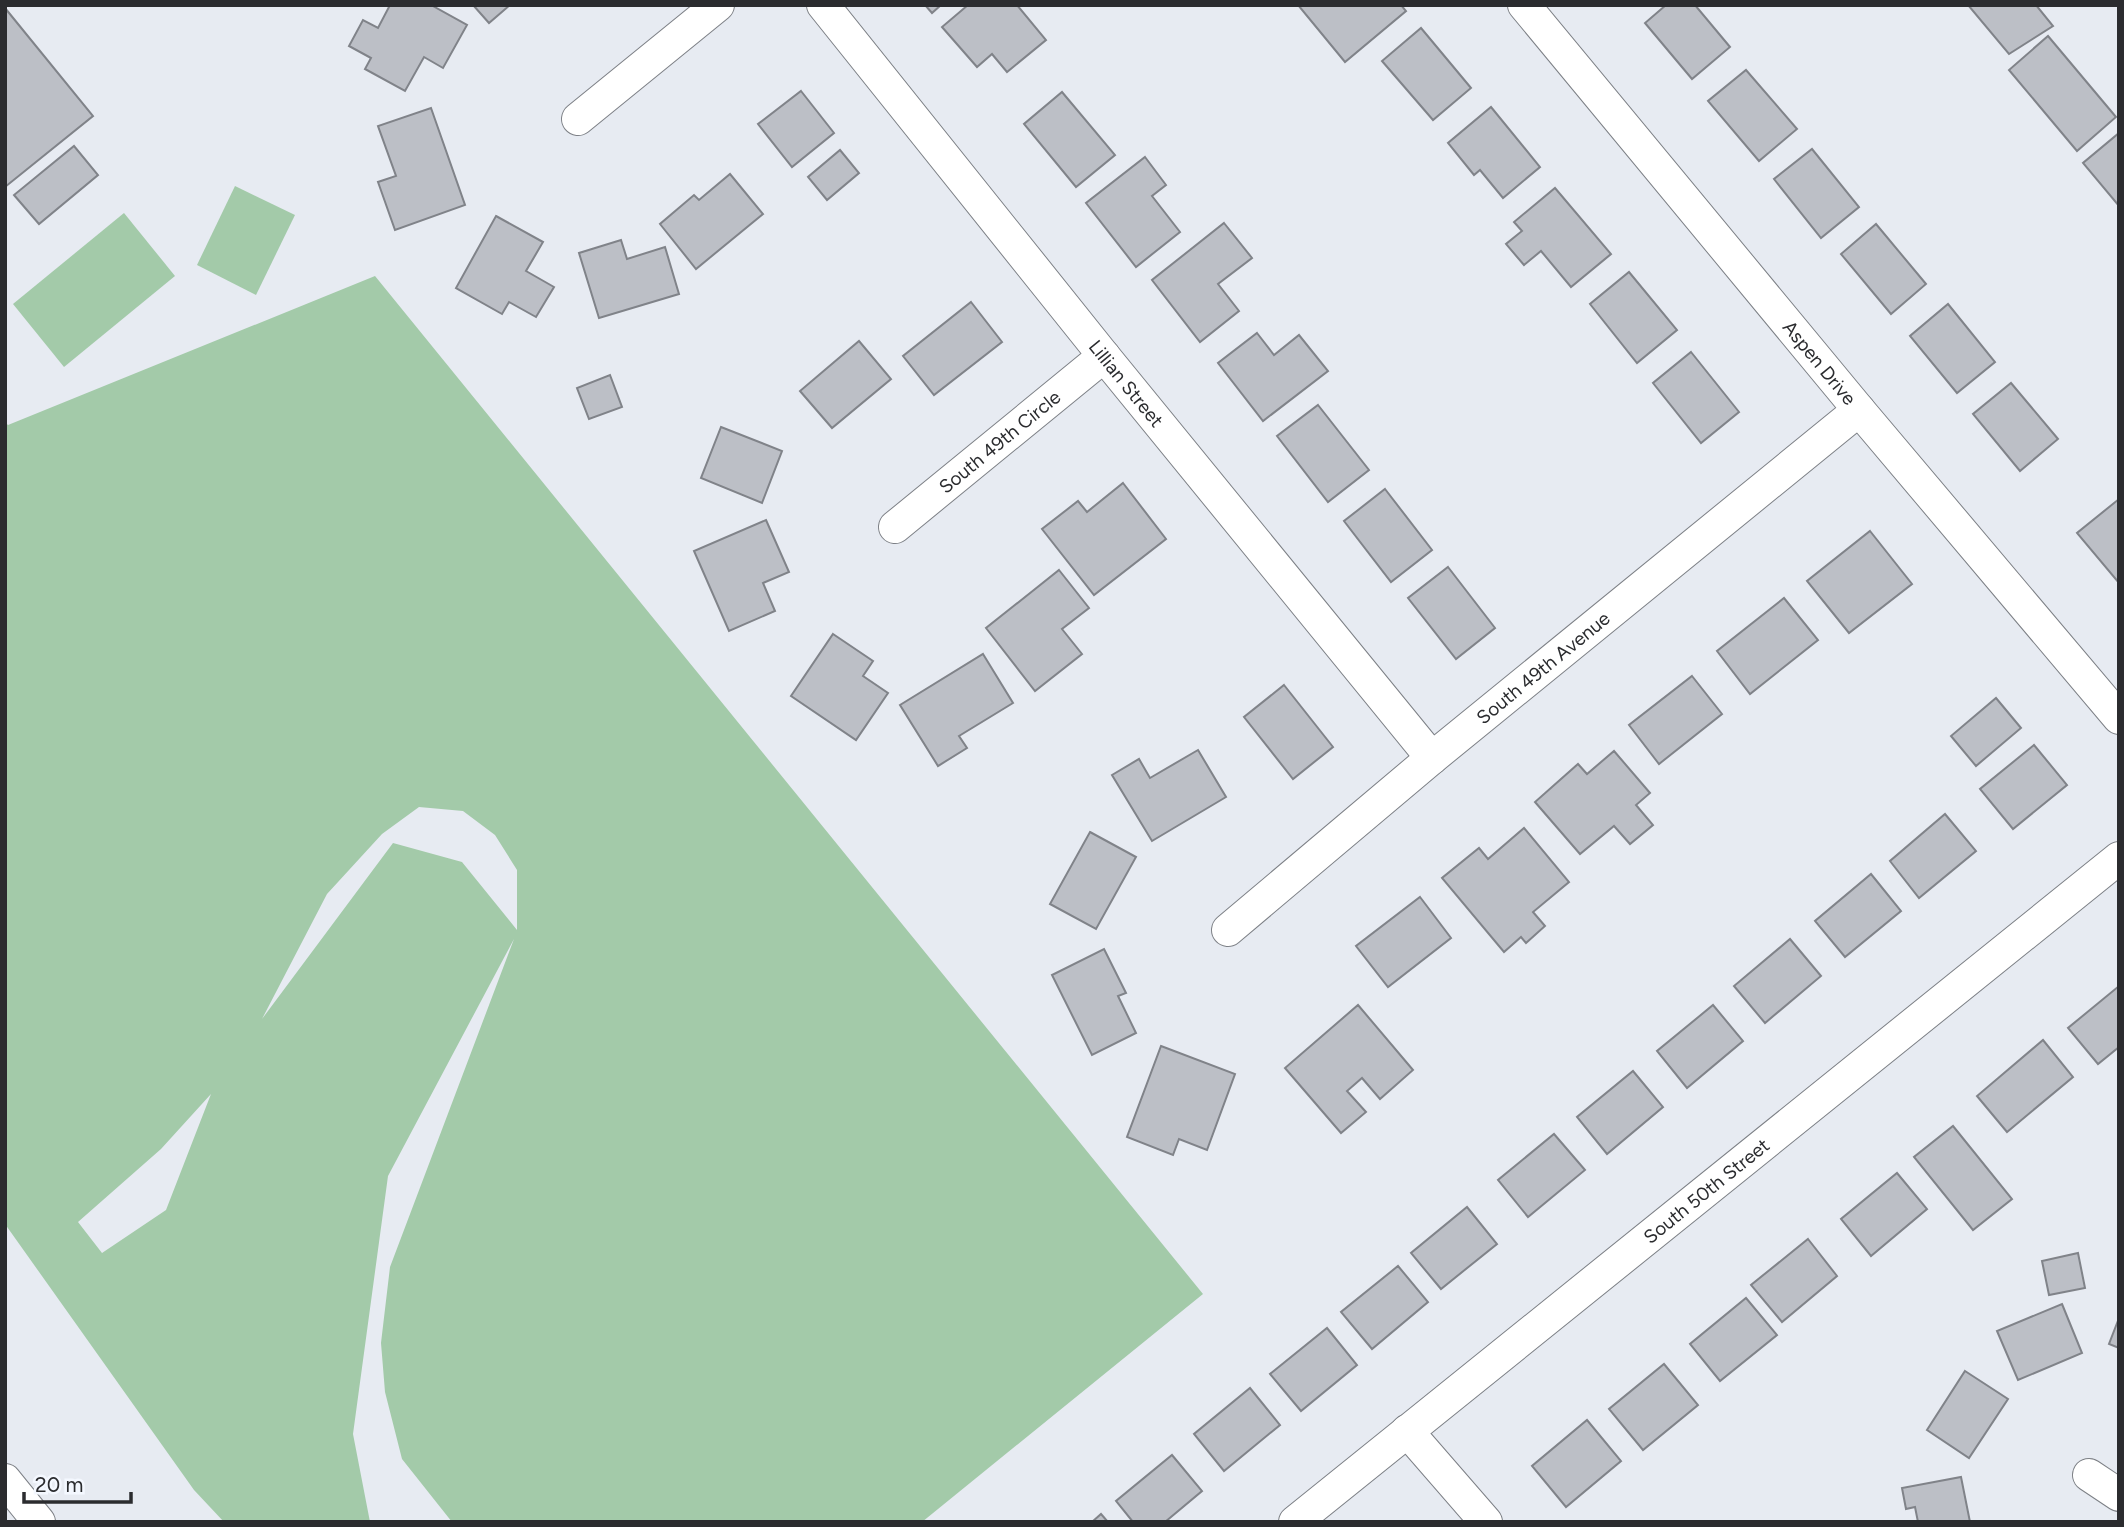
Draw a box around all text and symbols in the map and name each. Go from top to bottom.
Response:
street label: Aspen Drive [1778,316,1861,409]
street label: Lillian Street [1084,335,1169,431]
street label: South 49th Circle [934,385,1065,498]
street label: South 49th Avenue [1472,606,1614,729]
street label: South 50th Street [1639,1133,1774,1248]
scale bar [24,1460,131,1504]
text: 20 m [35,1472,83,1497]

